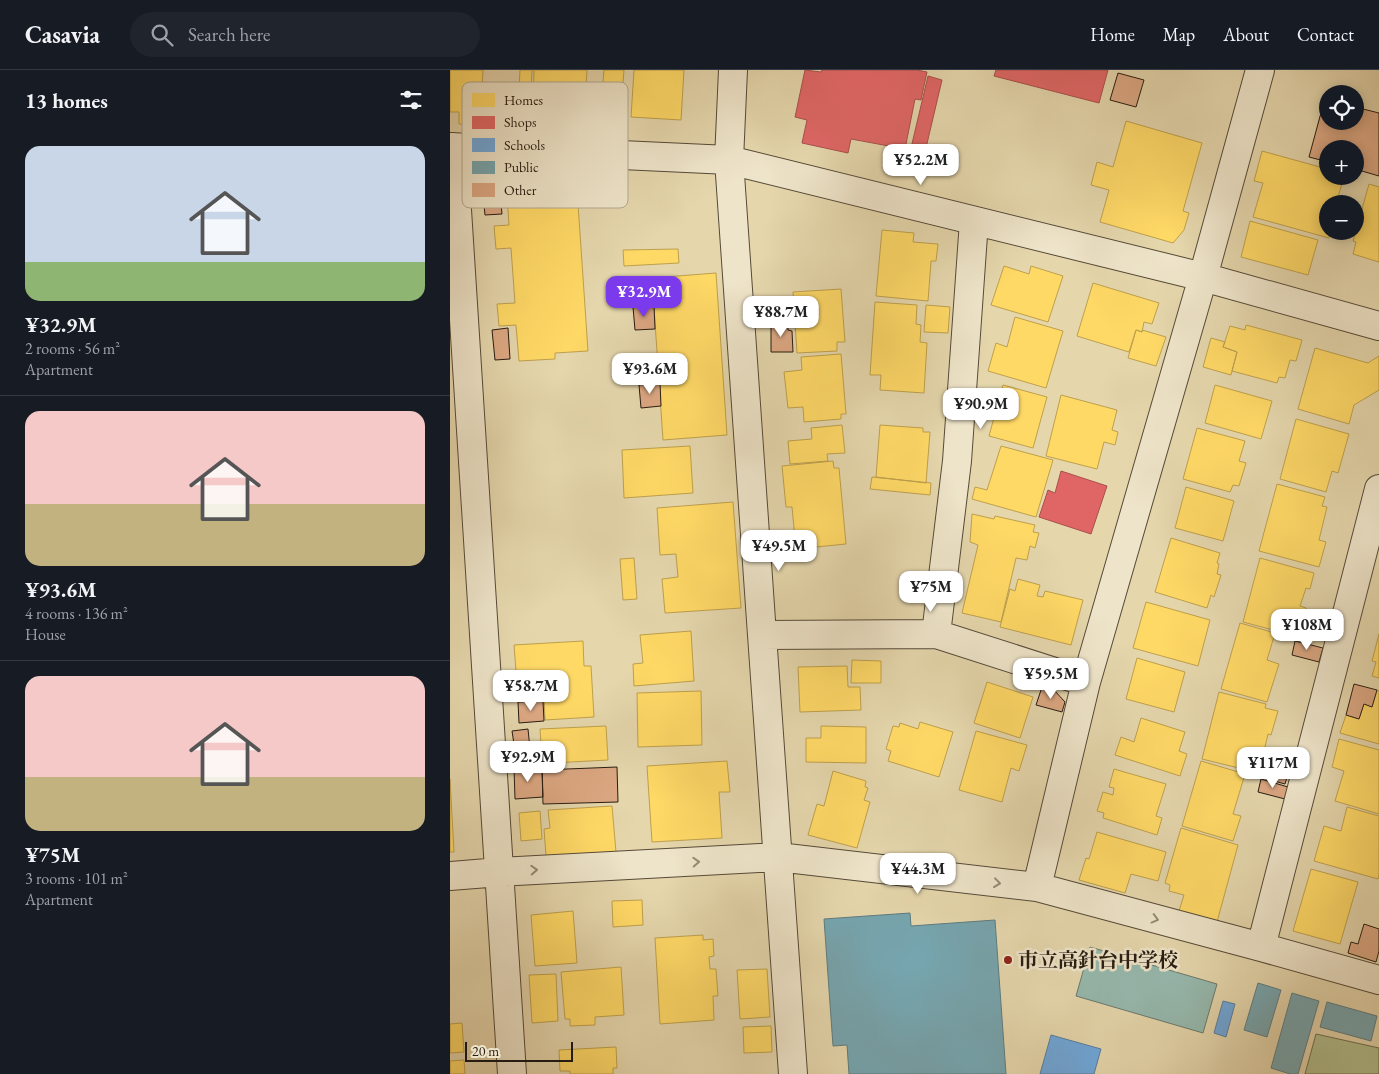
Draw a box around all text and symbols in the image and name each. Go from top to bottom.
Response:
search box [130,12,480,57]
text: Casavia [25,19,100,50]
icon: search [148,21,176,49]
text: Search here [188,22,270,47]
text: Home [1090,23,1135,46]
text: Map [1163,23,1195,46]
text: About [1223,23,1269,46]
text: Contact [1297,23,1354,46]
legend [462,82,628,208]
map controls [1319,85,1364,240]
button: locate [1319,85,1364,130]
icon: filters [397,86,425,114]
text: 13 homes [25,87,108,114]
text: Homes [504,91,544,109]
text: Shops [504,113,537,131]
text: Schools [504,136,545,154]
button: + [1319,140,1364,185]
pin: ¥52.2M [880,144,962,186]
text: ¥52.2M [894,149,948,170]
text: Public [504,158,539,176]
icon: home [180,178,270,268]
text: Other [504,181,537,199]
button: − [1319,195,1364,240]
pin: ¥32.9M [603,276,685,318]
text: ¥32.9M [617,281,671,302]
pin: ¥88.7M [740,296,822,338]
text: ¥88.7M [754,301,808,322]
text: ¥32.9M [25,311,96,338]
text: 2 rooms · 56 m² [25,338,120,359]
pin: ¥93.6M [609,352,691,395]
text: ¥93.6M [623,358,677,379]
text: Apartment [25,359,93,380]
pin: ¥90.9M [940,388,1022,430]
text: ¥90.9M [954,393,1008,414]
icon: home [180,444,270,534]
pin: ¥49.5M [738,530,820,572]
text: ¥49.5M [752,535,806,556]
pin: ¥75M [901,570,961,613]
text: ¥93.6M [25,576,96,603]
text: ¥75M [910,576,952,597]
text: 4 rooms · 136 m² [25,603,128,624]
pin: ¥108M [1272,608,1342,651]
text: ¥108M [1282,614,1332,635]
text: House [25,624,66,645]
pin: ¥59.5M [1010,658,1092,700]
text: ¥59.5M [1024,663,1078,684]
pin: ¥58.7M [490,670,572,712]
text: ¥58.7M [504,675,558,696]
icon: home [180,709,270,799]
pin: ¥92.9M [487,740,569,783]
text: ¥92.9M [501,746,555,767]
pin: ¥117M [1238,746,1308,789]
text: ¥117M [1248,752,1298,773]
text: ¥75M [25,841,80,868]
pin: ¥44.3M [877,852,959,895]
one-way arrow [692,856,700,867]
text: ¥44.3M [891,858,945,879]
one-way arrow [530,865,538,875]
text: 3 rooms · 101 m² [25,868,128,889]
one-way arrow [993,877,1001,888]
text: Apartment [25,889,93,910]
one-way arrow [1150,913,1158,923]
place label: 市立高針台中学校 [1018,947,1178,973]
marker: 市立高針台中学校 [1002,954,1014,966]
scale bar [465,1039,572,1062]
text: 20 m [472,1042,499,1060]

